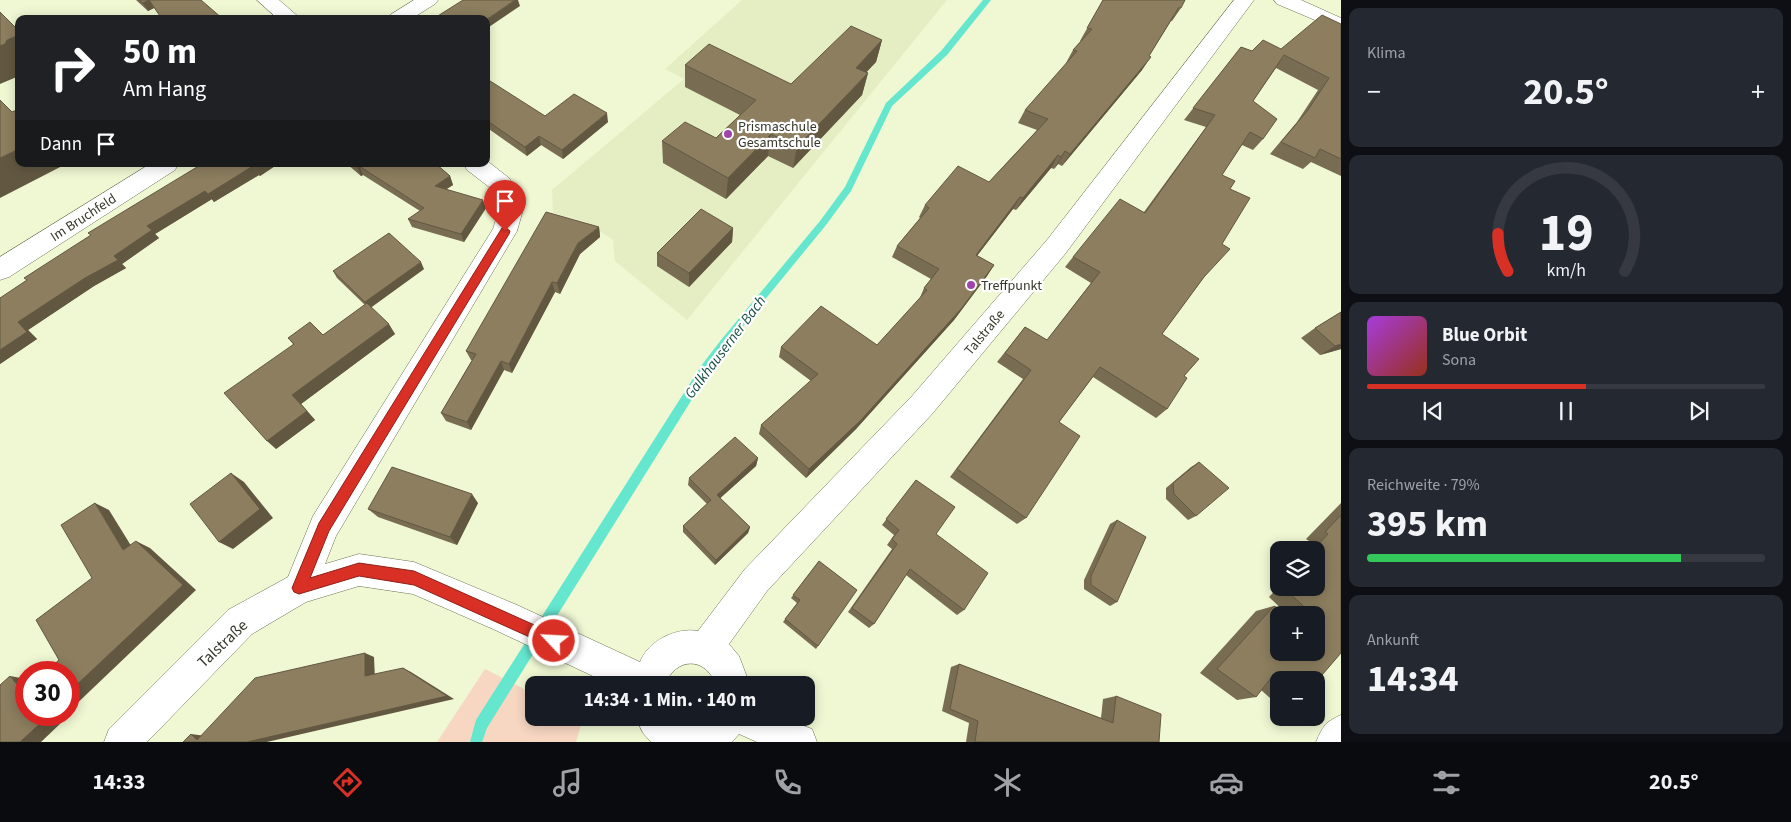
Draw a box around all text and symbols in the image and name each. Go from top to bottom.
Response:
text: 50 m [123,27,197,77]
icon: right [40,35,105,100]
text: Klima [1367,42,1406,64]
text: 20.5° [1523,65,1609,119]
text: − [1367,72,1381,112]
text: + [1751,72,1765,112]
text: Am Hang [123,73,206,105]
place label: Prismaschule Gesamtschule [738,117,821,153]
marker: Prismaschule Gesamtschule [722,128,734,140]
icon: arrive [92,130,120,158]
text: Dann [40,131,82,158]
pin [484,180,526,231]
icon: arrive [491,187,519,215]
street label: Im Bruchfeld [47,189,120,247]
text: 19 [1539,197,1593,271]
text: km/h [1546,258,1586,283]
place label: Treffpunkt [981,276,1042,296]
marker: Treffpunkt [965,279,977,291]
water label: Galkhauserner Bach [680,291,771,403]
street label: Talstraße [960,305,1010,360]
text: Blue Orbit [1442,322,1527,349]
text: Sona [1442,349,1476,371]
icon: previous [1419,397,1447,425]
icon: pause [1552,397,1580,425]
icon: next [1685,397,1713,425]
text: Reichweite · 79% [1367,474,1480,496]
text: 395 km [1367,497,1488,551]
map controls [1270,541,1325,726]
button: layers [1270,541,1325,596]
button: + [1270,606,1325,661]
position arrow [527,614,579,666]
street label: Talstraße [193,615,253,673]
text: Ankunft [1367,629,1419,651]
text: 14:34 [1367,652,1459,706]
speed limit sign: 30 [15,661,80,726]
button: − [1270,671,1325,726]
text: 14:34 · 1 Min. · 140 m [584,687,756,714]
icon: directions [330,765,365,800]
icon: music [550,765,585,800]
icon: phone [770,765,805,800]
icon: climate [990,765,1025,800]
icon: car [1209,765,1244,800]
icon: filters [1429,765,1464,800]
text: 14:33 [92,766,145,798]
text: 20.5° [1649,766,1699,798]

